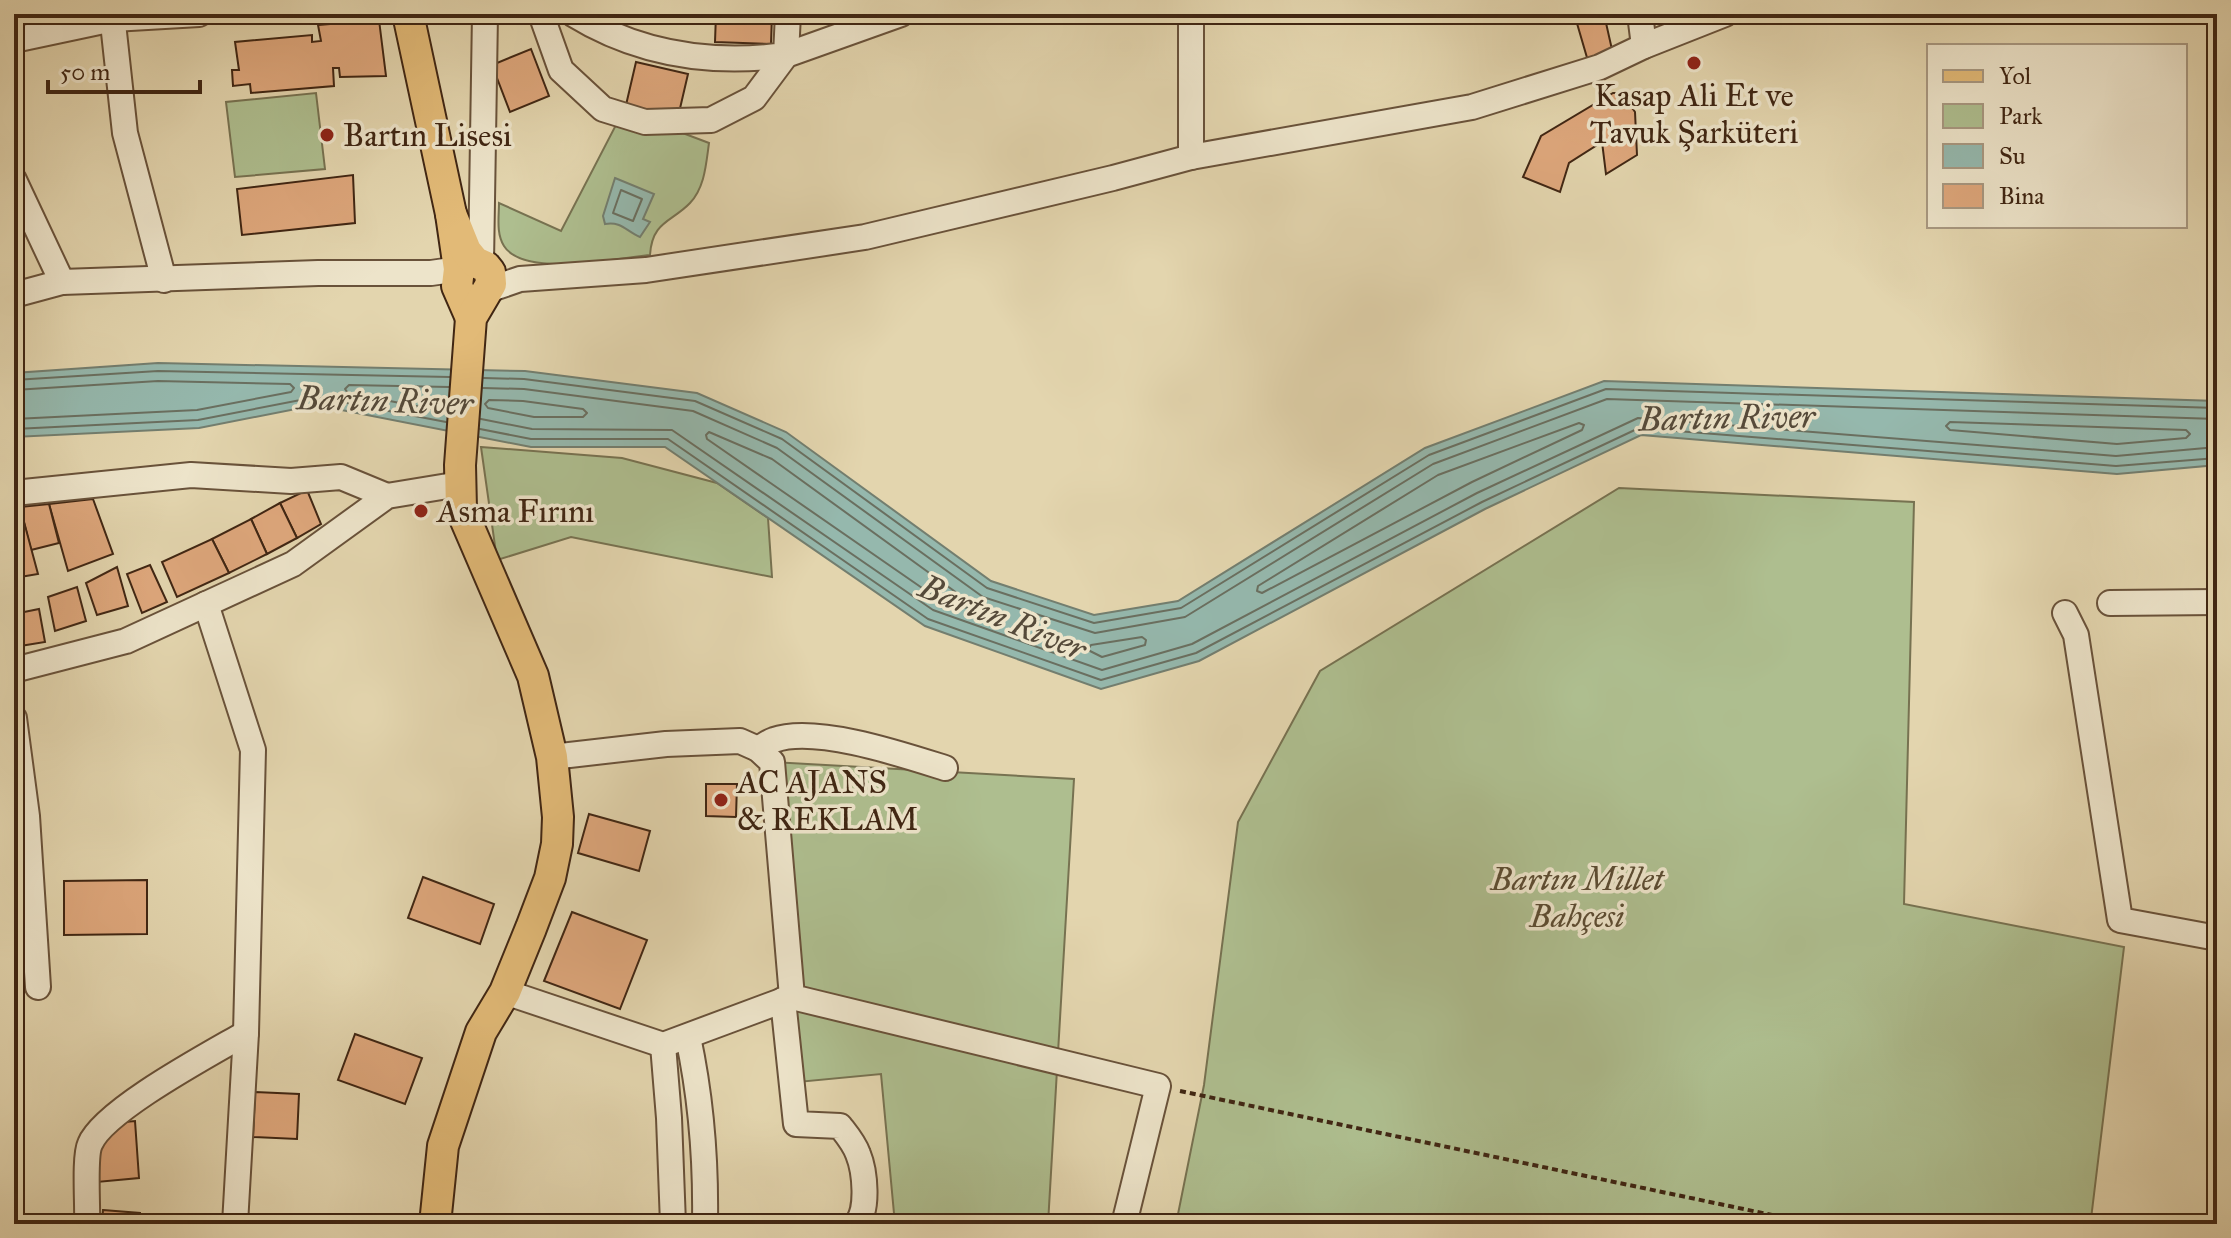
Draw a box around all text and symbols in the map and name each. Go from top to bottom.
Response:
scale bar [48,44,200,94]
legend [1927,44,2187,228]
marker: Kasap Ali Et ve Tavuk Şarküteri [1685,54,1703,72]
text: 50 m [60,57,110,87]
text: Yol [1999,61,2032,91]
place label: Kasap Ali Et ve Tavuk Şarküteri [1590,76,1798,152]
text: Park [1999,101,2043,131]
place label: Bartın Lisesi [343,116,512,155]
marker: Bartın Lisesi [318,126,336,144]
text: Su [1999,141,2026,171]
text: Bina [1999,181,2045,211]
water label: Bartın River [294,377,476,424]
water label: Bartın River [1637,395,1817,440]
place label: Asma Fırını [435,492,594,531]
marker: Asma Fırını [412,502,430,520]
water label: Bartın River [912,565,1094,670]
place label: AC AJANS & REKLAM [735,763,918,839]
marker: AC AJANS & REKLAM [712,791,730,809]
park label: Bartın Millet Bahçesi [1489,860,1665,936]

